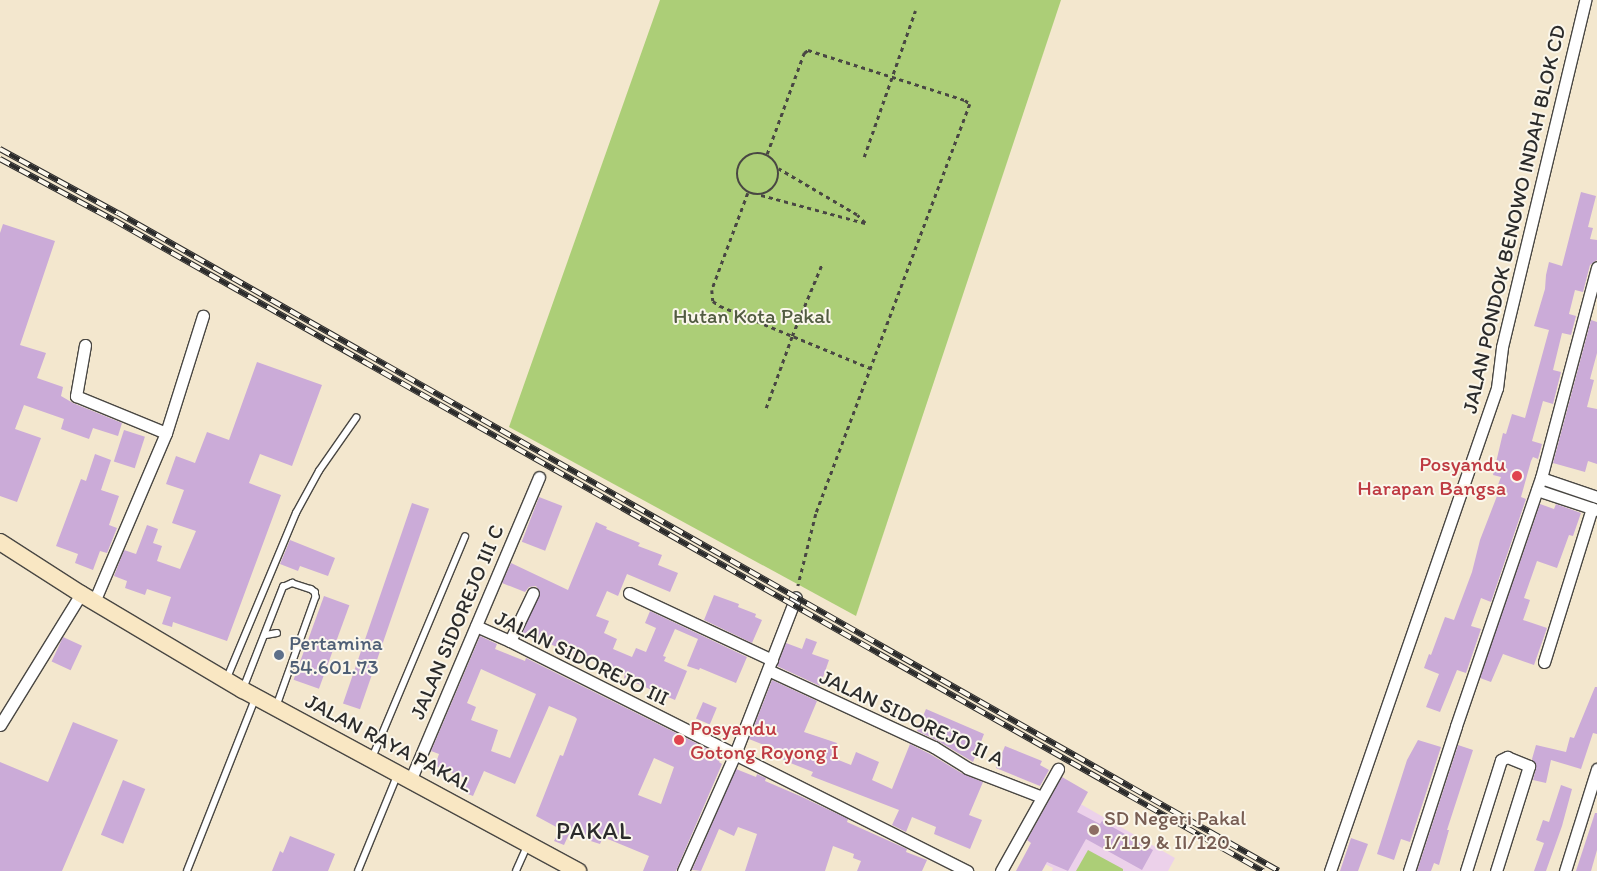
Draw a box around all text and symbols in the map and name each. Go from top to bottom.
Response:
street label: JALAN PONDOK BENOWO INDAH BLOK CD [1457,22,1571,416]
park label: Hutan Kota Pakal [674,303,830,329]
place label: Posyandu Harapan Bangsa [1357,451,1506,501]
marker: Posyandu Harapan Bangsa [1510,469,1524,483]
street label: JALAN SIDOREJO III C [405,521,509,723]
street label: JALAN SIDOREJO III [491,605,673,711]
place label: Pertamina 54.601.73 [289,630,383,680]
marker: Pertamina 54.601.73 [273,649,285,661]
street label: JALAN SIDOREJO II A [816,664,1008,772]
street label: JALAN RAYA PAKAL [302,689,476,797]
place label: Posyandu Gotong Royong I [690,715,839,765]
marker: Posyandu Gotong Royong I [672,733,686,747]
place label: SD Negeri Pakal I/119 & II/120 [1104,805,1246,855]
district label: PAKAL [555,817,633,845]
marker: SD Negeri Pakal I/119 & II/120 [1088,824,1100,836]

